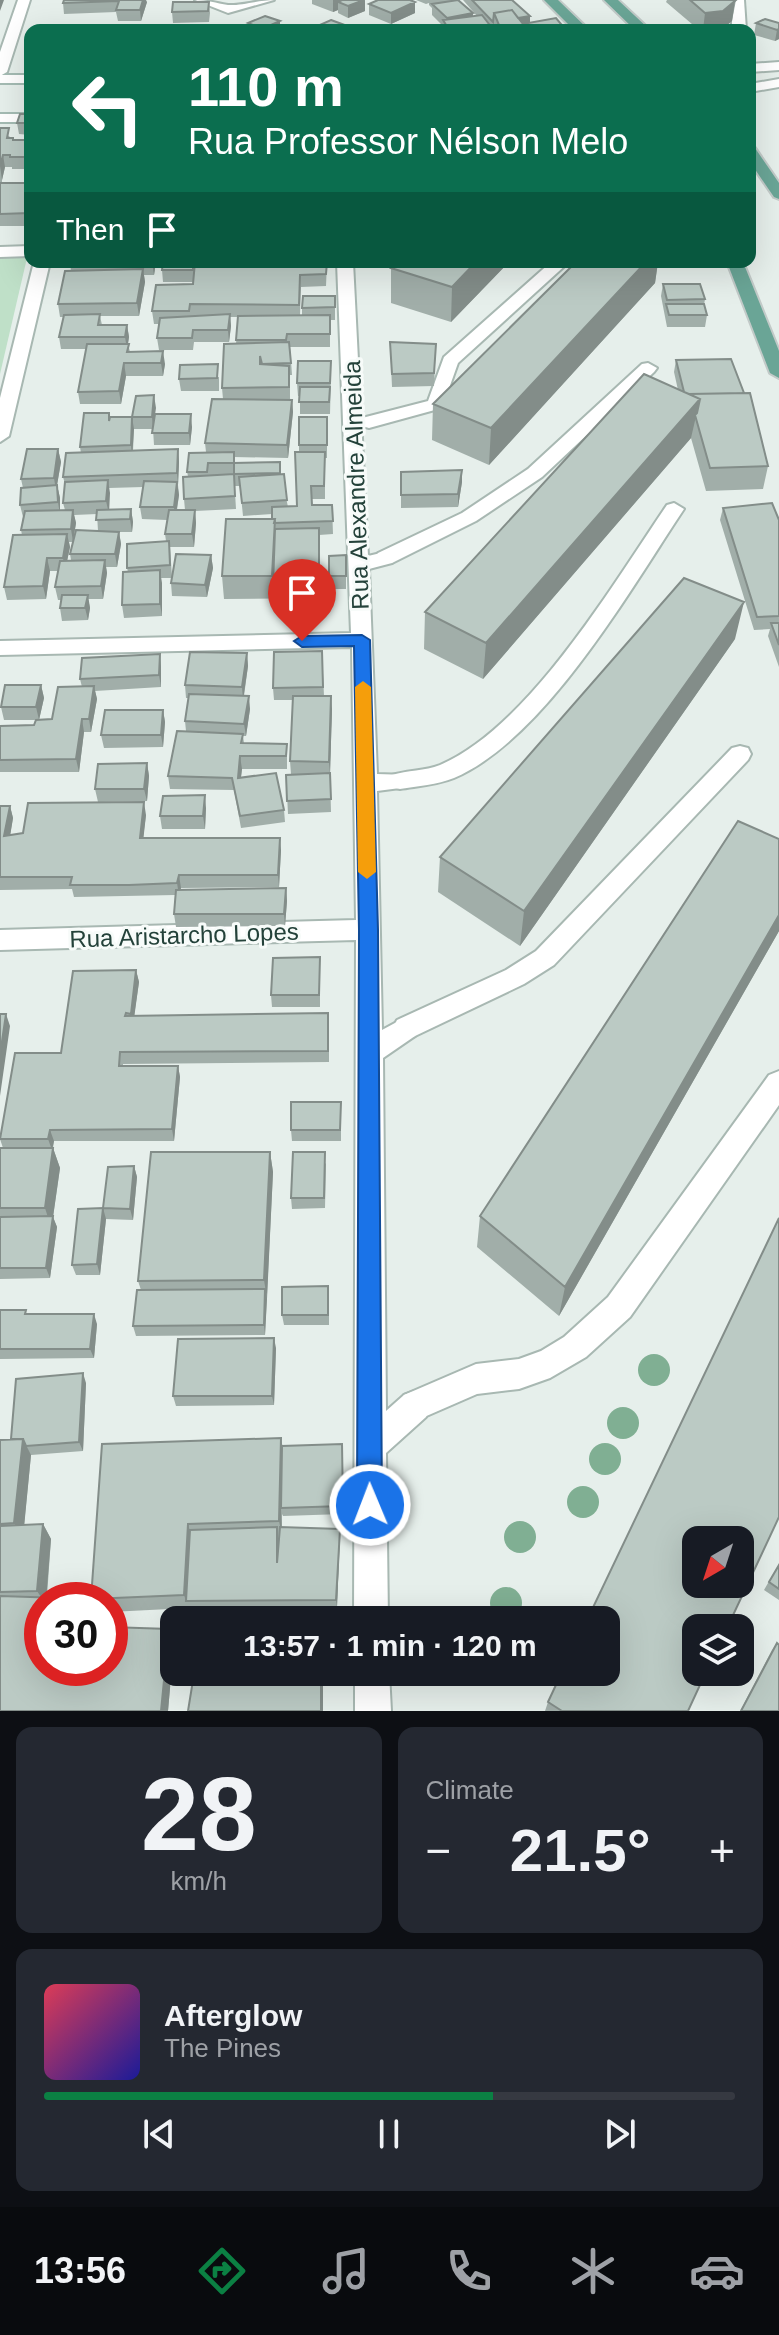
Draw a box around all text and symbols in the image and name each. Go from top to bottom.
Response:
text: 110 m [188,55,344,118]
icon: left [56,56,160,160]
text: Rua Professor Nélson Melo [188,121,628,162]
icon: arrive [140,208,184,252]
text: Then [56,213,124,246]
street label: Rua Alexandre Almeida [338,359,374,610]
pin [268,559,336,641]
icon: arrive [280,571,324,615]
street label: Rua Aristarcho Lopes [69,918,299,952]
position arrow [328,1463,412,1547]
north arrow [682,1526,754,1598]
map controls [682,1526,754,1686]
speed limit sign: 30 [24,1582,128,1686]
button: layers [682,1614,754,1686]
text: 13:57 · 1 min · 120 m [243,1629,537,1662]
text: 28 [141,1756,257,1872]
text: Climate [426,1775,514,1805]
text: 21.5° [510,1817,651,1884]
text: − [426,1826,451,1875]
text: + [709,1826,735,1875]
text: km/h [171,1866,227,1896]
text: Afterglow [164,1999,302,2032]
text: The Pines [164,2033,281,2063]
icon: previous [137,2112,181,2156]
icon: pause [367,2112,411,2156]
icon: next [598,2112,642,2156]
icon: directions [194,2243,250,2299]
icon: music [318,2243,374,2299]
icon: phone [441,2243,497,2299]
icon: climate [565,2243,621,2299]
icon: car [689,2243,745,2299]
text: 13:56 [34,2250,126,2291]

